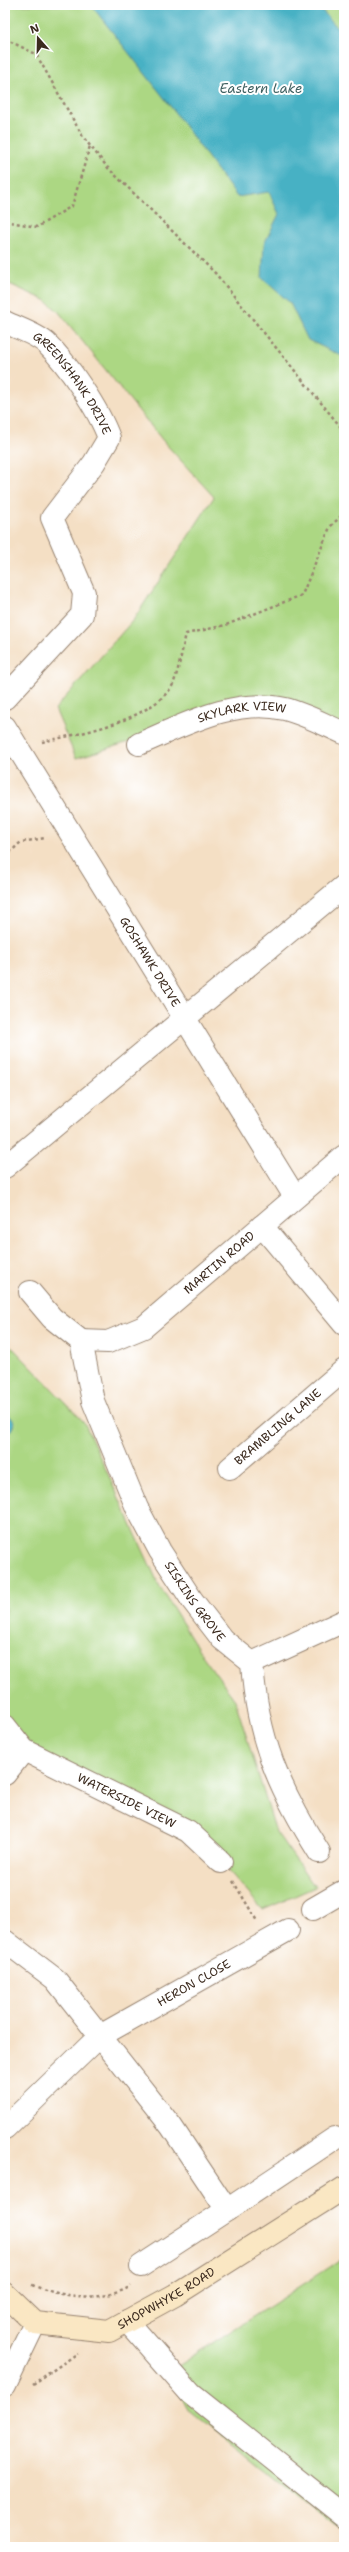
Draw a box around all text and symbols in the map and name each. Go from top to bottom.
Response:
north arrow [18,18,58,58]
text: N [28,20,42,38]
water label: Eastern Lake [220,80,302,97]
street label: GREENSHANK DRIVE [30,328,115,437]
street label: SKYLARK VIEW [195,698,288,727]
street label: GOSHAWK DRIVE [116,914,184,1010]
street label: MARTIN ROAD [180,1228,258,1298]
street label: BRAMBLING LANE [231,1385,325,1469]
street label: SISKINS GROVE [161,1558,229,1645]
street label: WATERSIDE VIEW [75,1770,179,1832]
street label: HERON CLOSE [154,1956,234,2010]
street label: SHOPWHYKE ROAD [114,2264,218,2333]

